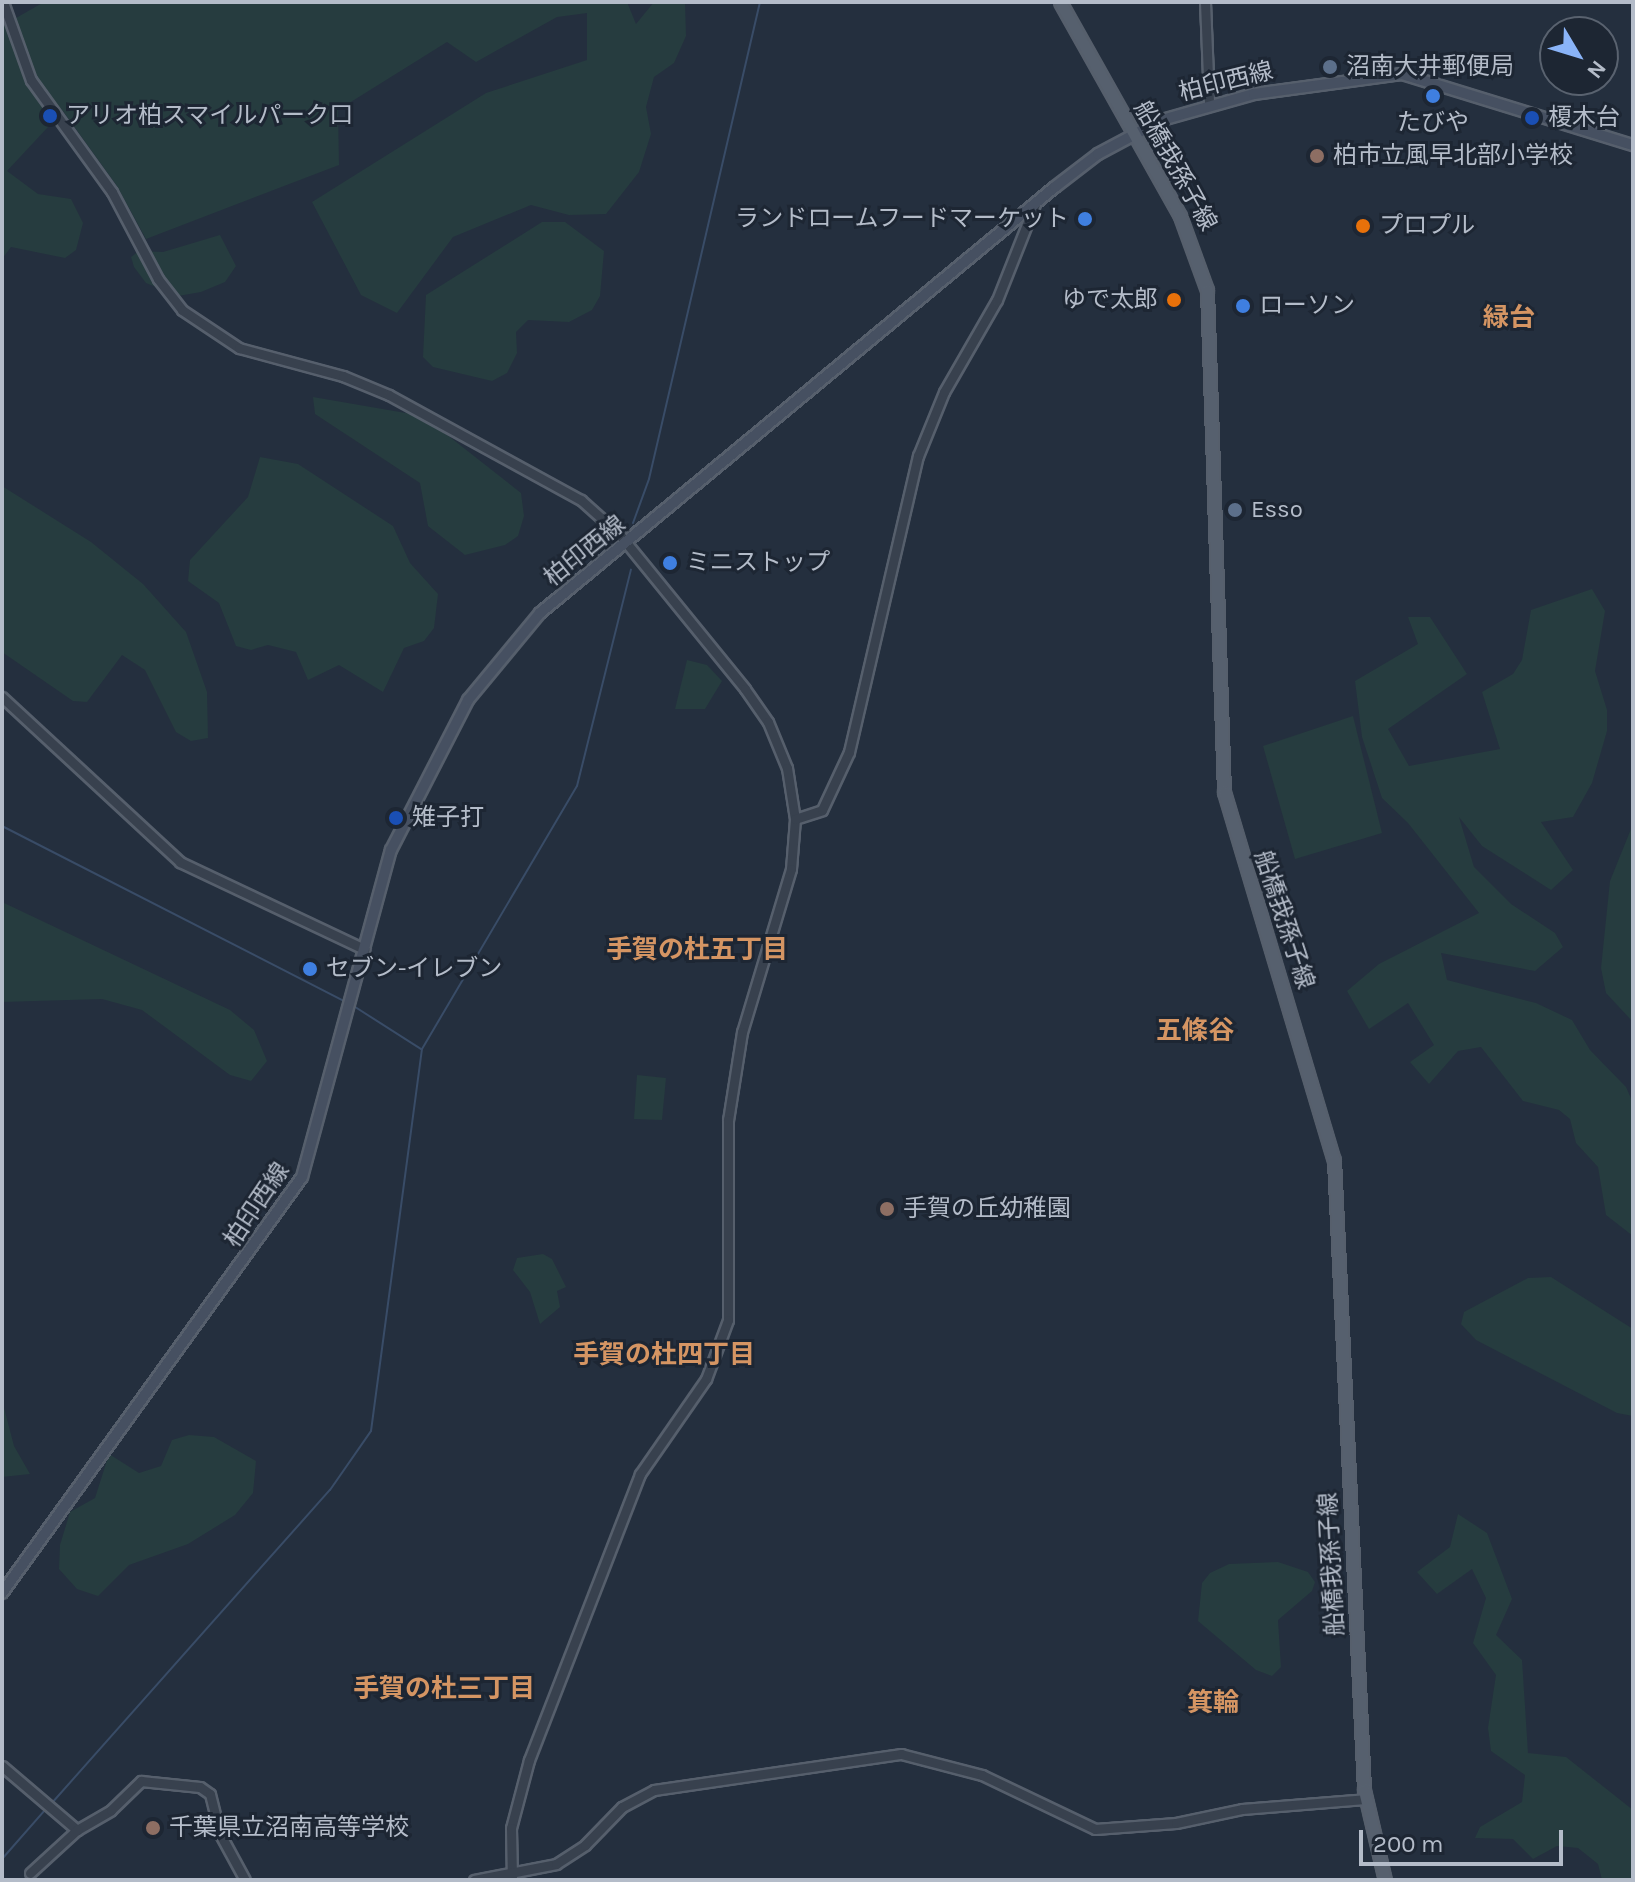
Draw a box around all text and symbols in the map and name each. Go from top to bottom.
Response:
north arrow [1539,16,1619,96]
place label: 沼南大井郵便局 [1346,53,1514,81]
text: N [1581,55,1611,84]
street label: 柏印西線 [1176,56,1276,108]
marker: 沼南大井郵便局 [1321,58,1339,76]
marker: たびや [1424,87,1442,105]
street label: 船橋我孫子線 [1127,96,1223,236]
place label: アリオ柏スマイルパーク口 [66,102,354,130]
place label: 榎木台 [1548,104,1620,132]
marker: アリオ柏スマイルパーク口 [41,107,59,125]
place label: たびや [1397,109,1469,137]
marker: 榎木台 [1523,109,1541,127]
place label: 柏市立風早北部小学校 [1333,142,1573,170]
marker: 柏市立風早北部小学校 [1308,147,1326,165]
place label: ランドロームフードマーケット [733,205,1069,233]
marker: ランドロームフードマーケット [1076,210,1094,228]
place label: プロプル [1379,212,1475,240]
marker: プロプル [1354,217,1372,235]
place label: ゆで太郎 [1062,286,1158,314]
marker: ゆで太郎 [1165,291,1183,309]
place label: ローソン [1259,292,1355,320]
marker: ローソン [1234,297,1252,315]
district label: 緑台 [1483,302,1535,334]
place label: Esso [1251,496,1303,524]
marker: Esso [1226,501,1244,519]
street label: 柏印西線 [539,510,631,592]
place label: ミニストップ [686,549,830,577]
marker: ミニストップ [661,554,679,572]
place label: 雉子打 [412,804,484,832]
marker: 雉子打 [387,809,405,827]
street label: 船橋我孫子線 [1248,847,1320,993]
district label: 手賀の杜五丁目 [606,934,788,966]
place label: セブン-イレブン [326,955,502,983]
marker: セブン-イレブン [301,960,319,978]
district label: 五條谷 [1156,1015,1234,1047]
street label: 柏印西線 [218,1157,296,1253]
place label: 手賀の丘幼稚園 [903,1195,1071,1223]
marker: 手賀の丘幼稚園 [878,1200,896,1218]
district label: 手賀の杜四丁目 [573,1339,755,1371]
street label: 船橋我孫子線 [1314,1491,1350,1637]
district label: 手賀の杜三丁目 [353,1673,535,1705]
district label: 箕輪 [1187,1687,1239,1719]
place label: 千葉県立沼南高等学校 [169,1814,409,1842]
scale bar [1363,1814,1567,1864]
marker: 千葉県立沼南高等学校 [144,1819,162,1837]
text: 200 m [1373,1830,1444,1858]

